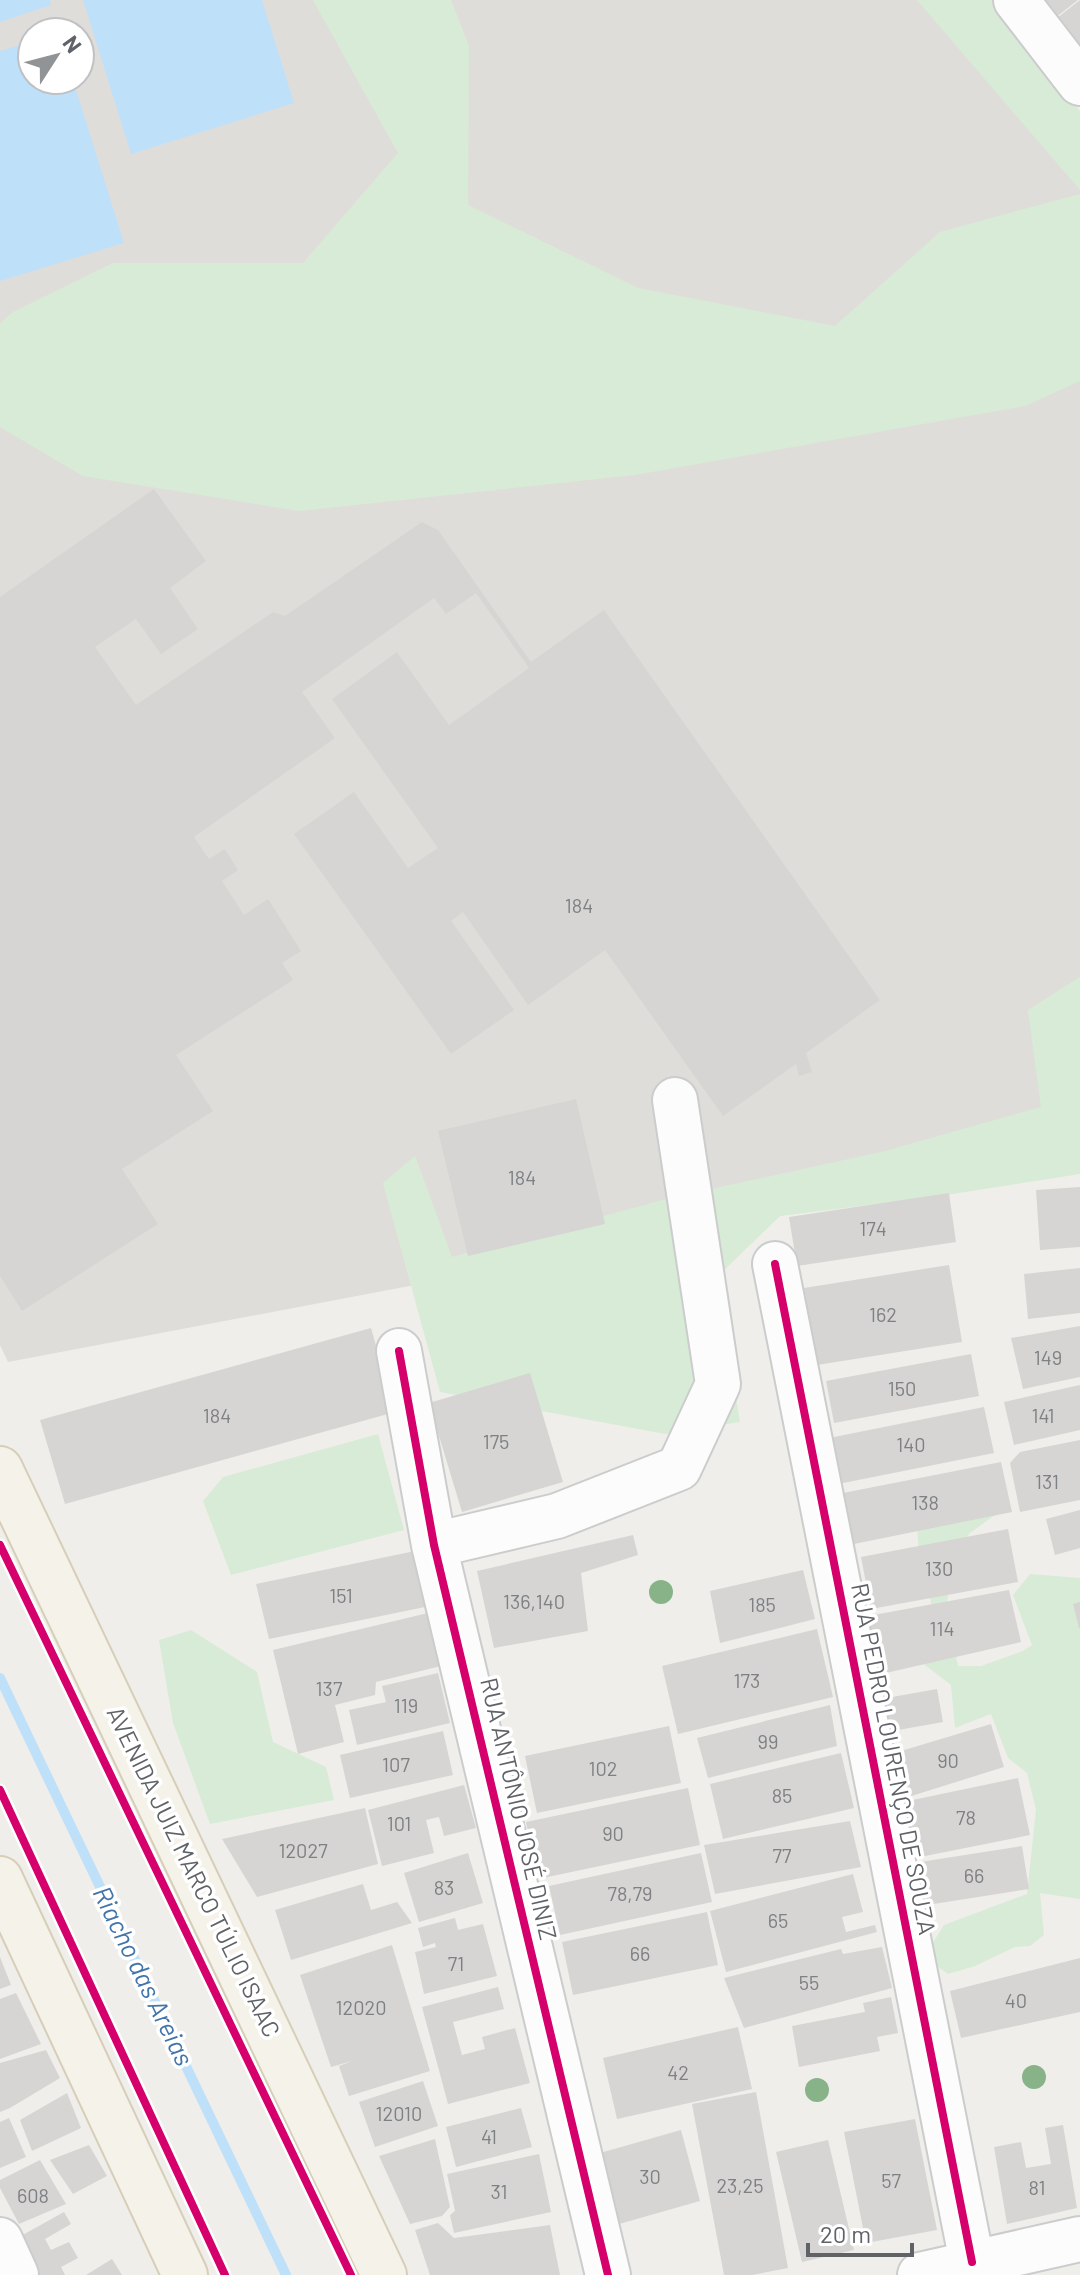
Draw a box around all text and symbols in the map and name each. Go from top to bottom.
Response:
north arrow [16,16,96,96]
text: N [58,30,88,57]
house number: 184 [565,893,593,917]
house number: 184 [508,1165,536,1189]
house number: 174 [859,1216,887,1240]
house number: 162 [869,1302,897,1326]
house number: 149 [1034,1345,1062,1369]
house number: 150 [888,1376,916,1400]
house number: 184 [203,1403,231,1427]
house number: 141 [1031,1403,1055,1427]
house number: 175 [483,1429,509,1453]
house number: 140 [896,1432,926,1456]
house number: 131 [1035,1469,1059,1493]
house number: 138 [911,1490,939,1514]
house number: 130 [925,1556,953,1580]
street label: RUA PEDRO LOURENÇO DE SOUZA [846,1580,943,1937]
house number: 151 [329,1583,353,1607]
house number: 136,140 [503,1589,565,1613]
house number: 185 [748,1592,776,1616]
house number: 114 [929,1616,955,1640]
house number: 173 [734,1668,760,1692]
street label: RUA ANTÔNIO JOSÉ DINIZ [475,1675,564,1943]
house number: 137 [316,1676,343,1700]
house number: 119 [394,1693,418,1717]
street label: AVENIDA JUIZ MARCO TÚLIO ISAAC [101,1701,287,2042]
house number: 99 [758,1729,778,1753]
house number: 90 [937,1748,959,1772]
house number: 107 [382,1752,410,1776]
house number: 102 [588,1756,618,1780]
house number: 85 [772,1783,792,1807]
house number: 78 [956,1805,976,1829]
house number: 101 [387,1811,411,1835]
house number: 90 [602,1821,624,1845]
house number: 12027 [278,1838,328,1862]
house number: 77 [773,1843,792,1867]
house number: 66 [964,1863,984,1887]
house number: 83 [434,1875,454,1899]
water label: Riacho das Areias [87,1881,201,2070]
house number: 78,79 [607,1881,653,1905]
house number: 65 [768,1908,788,1932]
house number: 66 [630,1941,650,1965]
house number: 71 [448,1951,464,1975]
house number: 55 [799,1970,819,1994]
house number: 40 [1005,1988,1027,2012]
house number: 12020 [335,1995,387,2019]
house number: 42 [667,2060,689,2084]
house number: 12010 [376,2101,422,2125]
house number: 41 [481,2124,497,2148]
house number: 30 [639,2164,661,2188]
house number: 57 [881,2168,901,2192]
house number: 23,25 [716,2173,764,2197]
house number: 81 [1029,2175,1045,2199]
house number: 31 [490,2179,508,2203]
house number: 608 [17,2183,49,2207]
scale bar [808,2207,912,2257]
text: 20 m [820,2219,871,2248]

